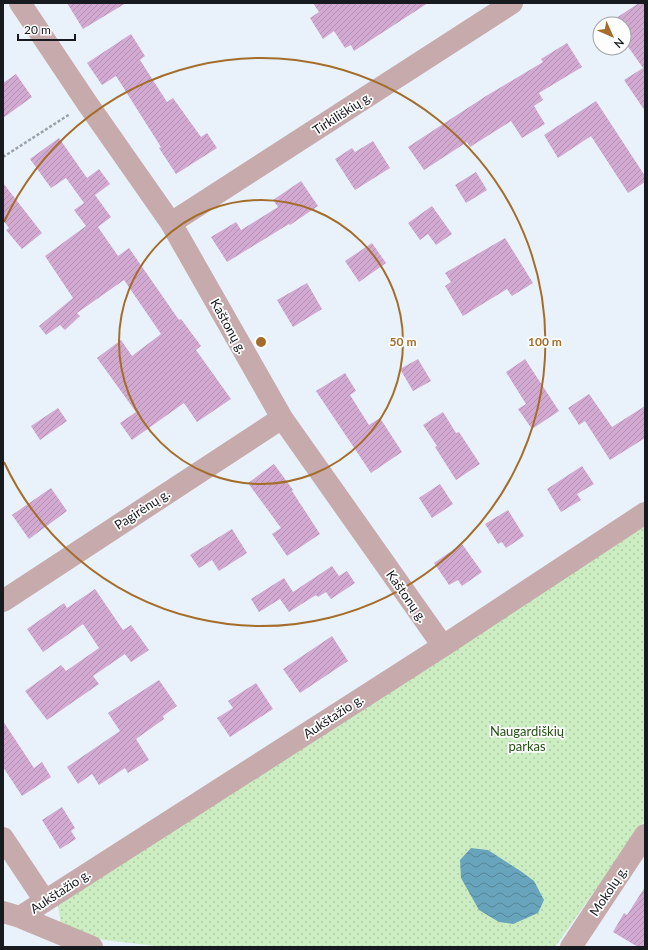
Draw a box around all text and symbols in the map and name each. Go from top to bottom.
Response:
scale bar [18,16,75,42]
north arrow [592,16,632,56]
text: 20 m [24,22,51,37]
text: N [612,36,627,51]
street label: Tirkiliškių g. [309,88,375,138]
street label: Kaštonų g. [207,296,251,356]
text: 50 m [390,334,416,349]
text: 100 m [528,334,562,349]
centre of rings [254,335,268,349]
street label: Pagirėnų g. [111,485,173,533]
street label: Kaštonų g. [383,567,431,625]
street label: Aukštažio g. [300,691,366,741]
park label: Naugardiškių parkas [490,723,565,754]
street label: Mokolų g. [586,863,630,919]
street label: Aukštažio g. [27,866,93,916]

